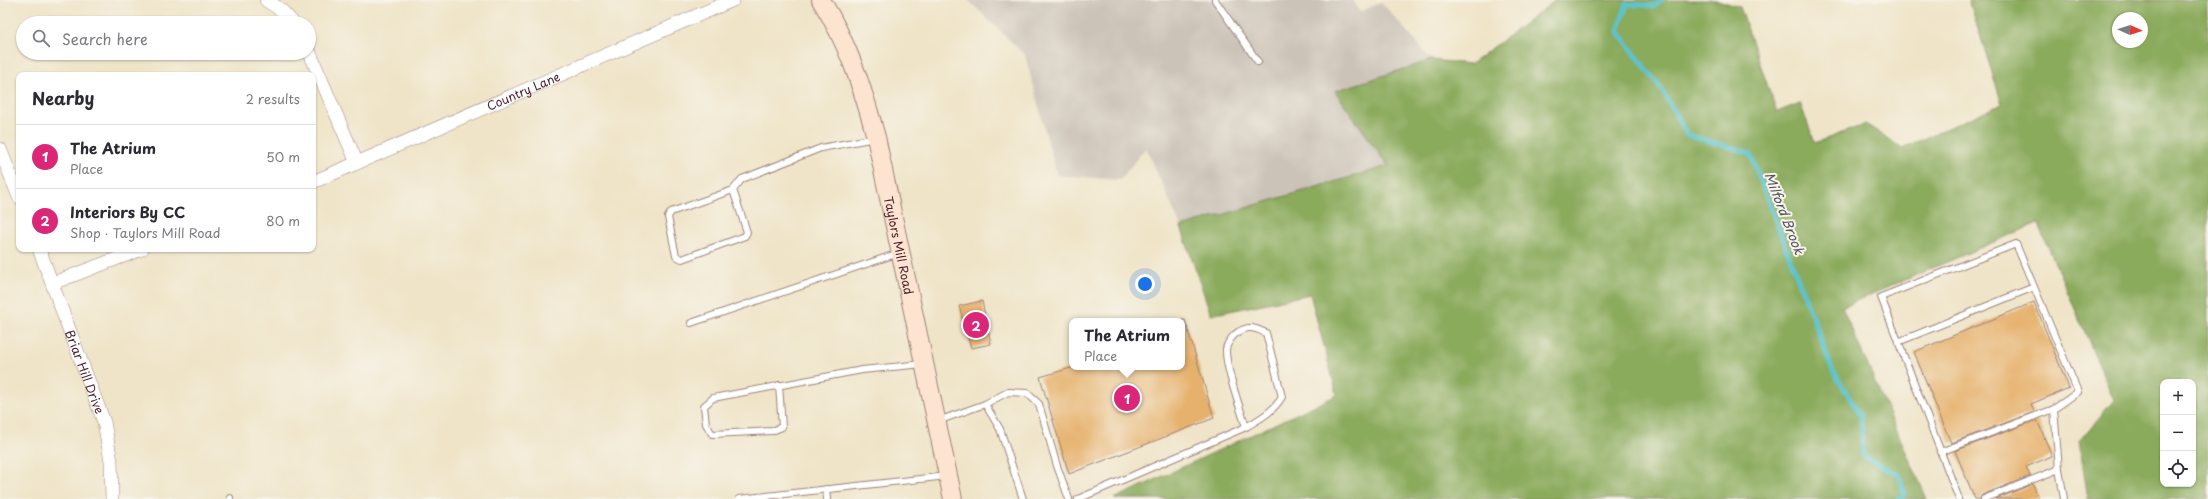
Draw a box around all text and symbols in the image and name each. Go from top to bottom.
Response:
north arrow [2112,12,2148,48]
search box [16,16,316,60]
icon: search [30,27,52,49]
text: Search here [62,27,148,50]
street label: Country Lane [484,67,563,115]
text: Nearby [32,85,94,111]
text: 2 results [246,89,300,108]
text: The Atrium [70,136,156,159]
text: 1 [42,147,48,166]
text: 50 m [266,147,300,166]
text: Place [70,159,103,178]
water label: Milford Brook [1761,169,1810,257]
street label: Taylors Mill Road [880,195,918,296]
text: Interiors By CC [70,200,185,223]
text: 2 [40,211,50,230]
text: 80 m [266,211,300,230]
text: Shop · Taylors Mill Road [70,223,220,242]
your location [1135,274,1155,294]
pin: 2 [963,310,989,340]
popup [1069,318,1185,370]
text: The Atrium [1084,323,1170,346]
street label: Briar Hill Drive [61,327,109,416]
text: Place [1084,346,1117,365]
map controls [2160,379,2196,487]
button: + [2160,379,2196,415]
pin: 1 [1114,383,1140,413]
button: − [2160,415,2196,451]
button: locate [2160,451,2196,487]

